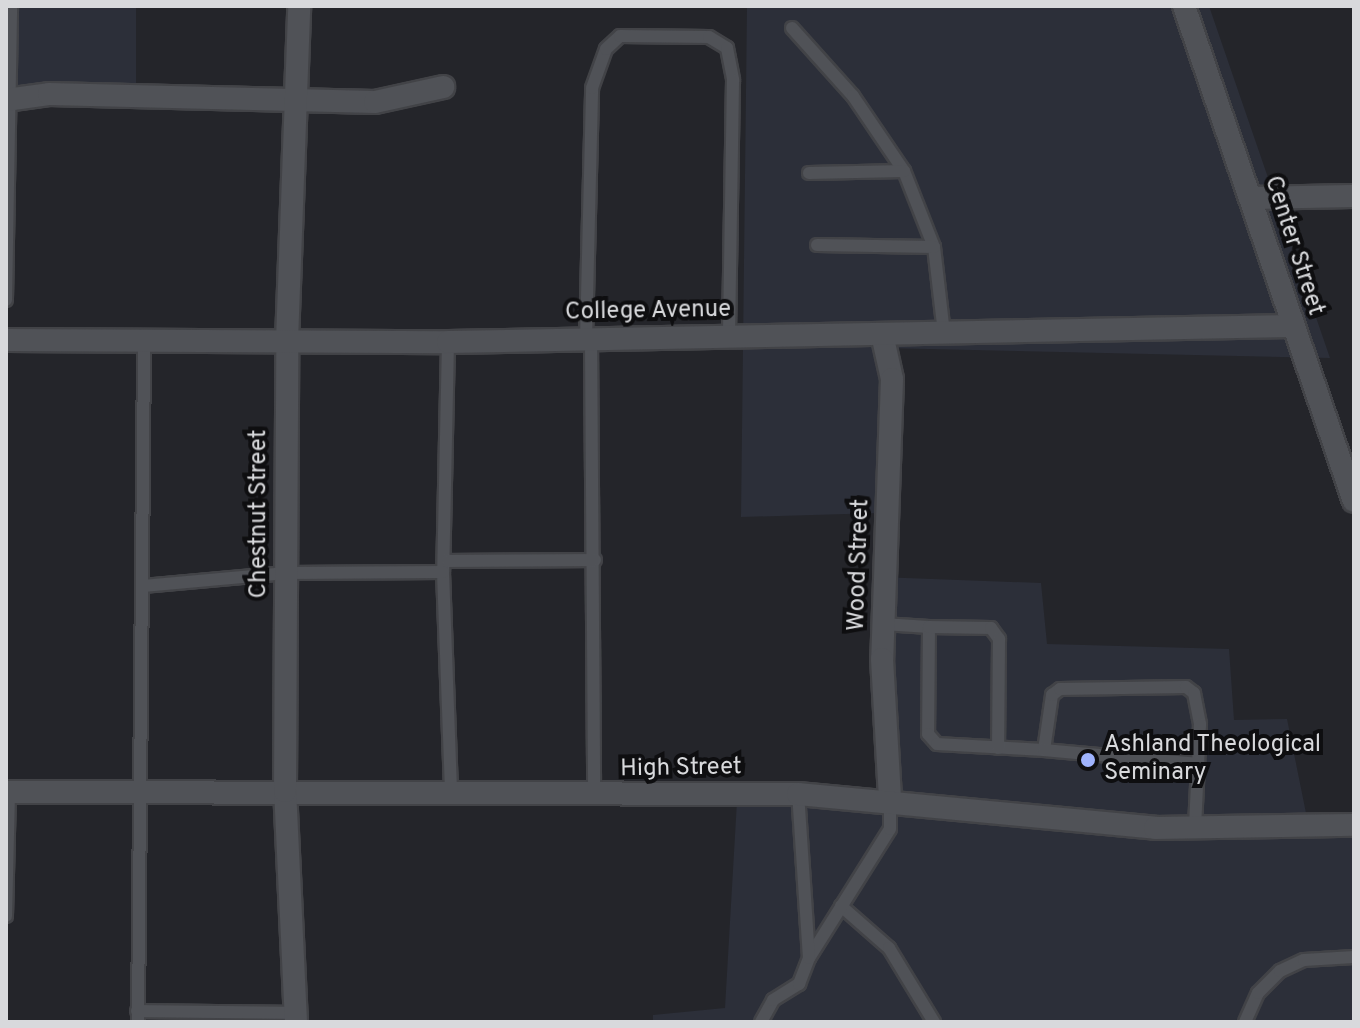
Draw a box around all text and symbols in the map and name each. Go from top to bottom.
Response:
street label: Center Street [1257,173,1329,319]
street label: College Avenue [564,296,732,328]
street label: Chestnut Street [246,429,274,599]
street label: Wood Street [843,498,877,632]
place label: Ashland Theological Seminary [1104,732,1322,788]
marker: Ashland Theological Seminary [1079,751,1097,769]
street label: High Street [620,754,742,784]

